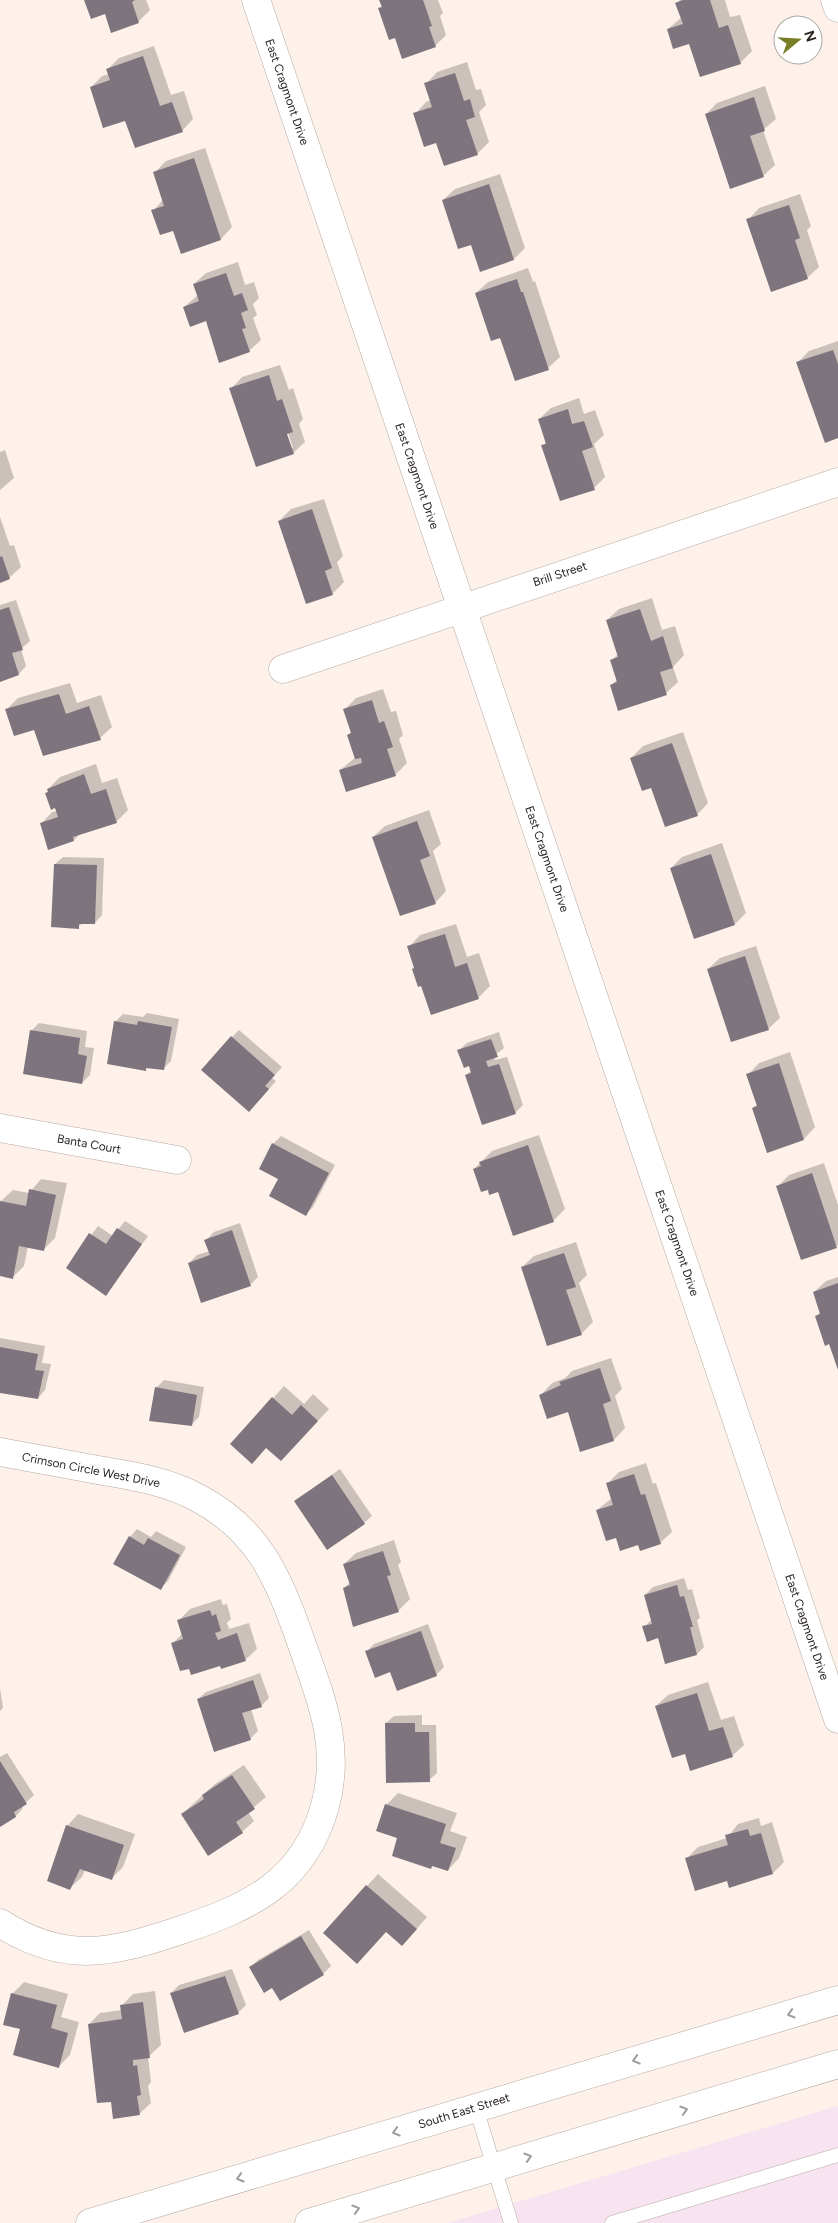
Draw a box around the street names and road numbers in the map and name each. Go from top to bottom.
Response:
street label: East Cragmont Drive [262,37,312,147]
street label: East Cragmont Drive [392,421,442,531]
street label: Brill Street [531,559,589,589]
street label: East Cragmont Drive [522,804,572,914]
street label: Banta Court [56,1131,122,1157]
street label: East Cragmont Drive [652,1188,702,1298]
street label: Crimson Circle West Drive [21,1450,162,1490]
street label: East Cragmont Drive [782,1572,832,1682]
street label: South East Street [416,2090,512,2132]

